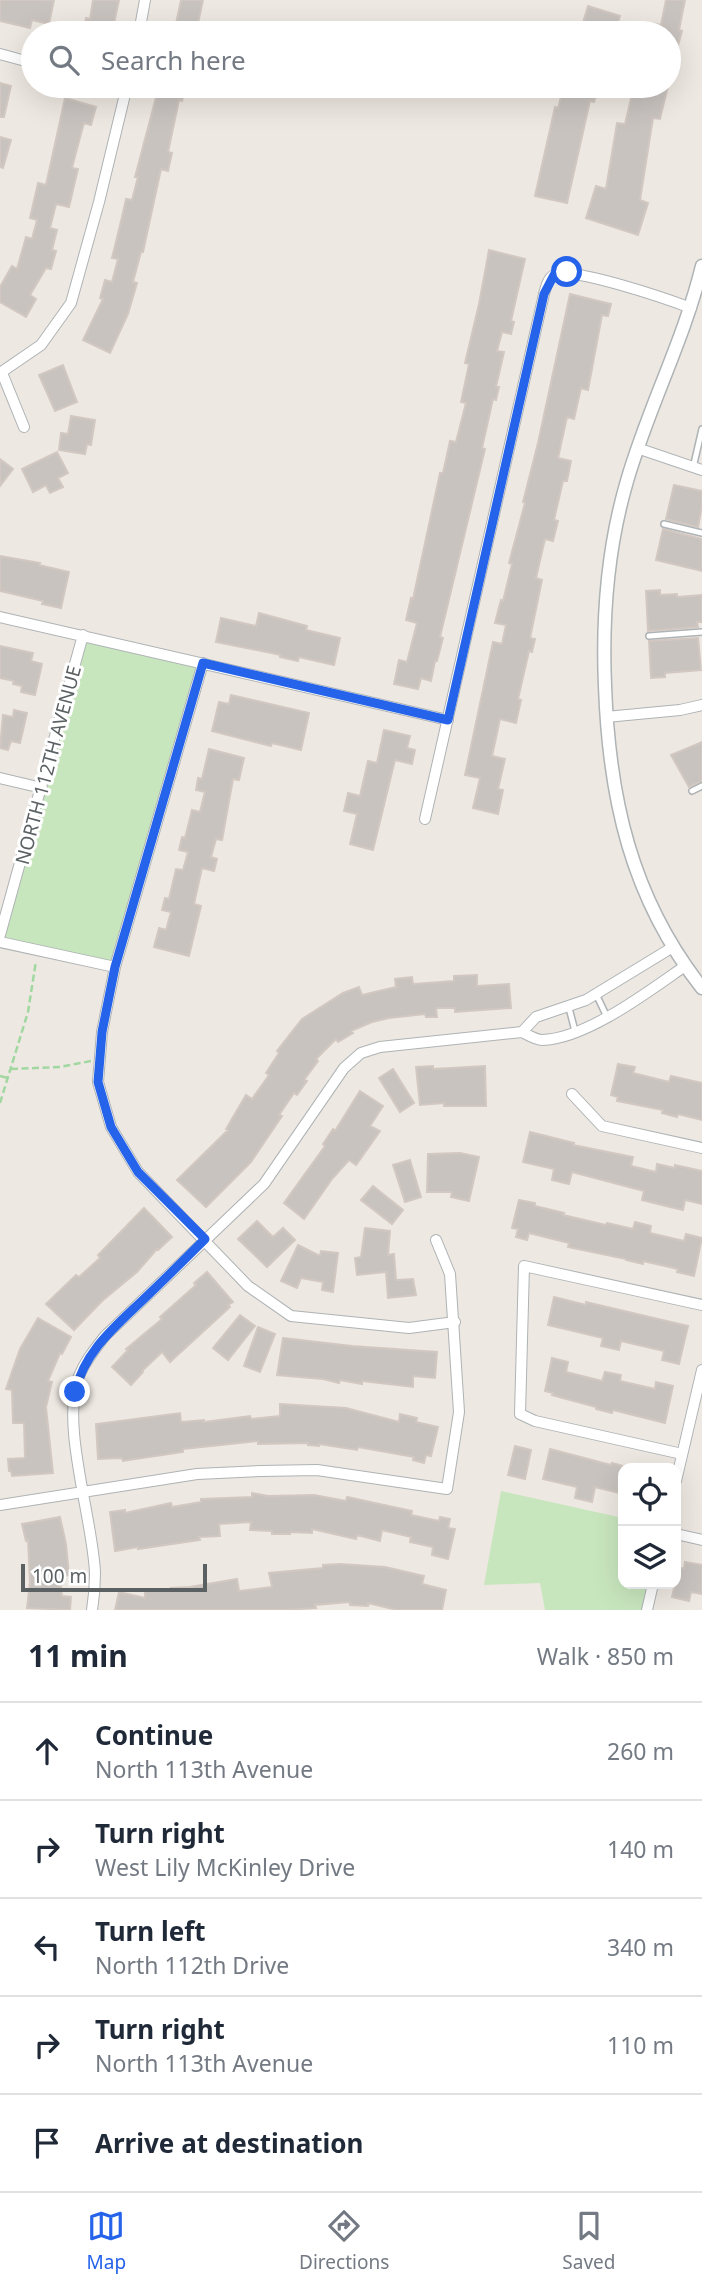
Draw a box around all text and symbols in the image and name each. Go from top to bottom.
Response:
search box [21,21,681,98]
icon: search [45,41,83,79]
text: Search here [101,42,246,78]
route start [551,256,582,287]
street label: NORTH 112TH AVENUE [9,663,87,867]
route end [59,1376,90,1407]
map controls [618,1463,681,1589]
button: locate [618,1463,681,1526]
button: layers [618,1526,681,1589]
scale bar [21,1561,206,1593]
text: 100 m [32,1563,87,1589]
text: 11 min [28,1635,128,1676]
text: Walk · 850 m [537,1640,674,1672]
text: Continue [95,1717,213,1753]
icon: ahead [28,1732,66,1770]
text: 260 m [607,1735,674,1767]
text: North 113th Avenue [95,1753,313,1785]
text: Turn right [95,1815,225,1851]
icon: right [28,1830,66,1868]
text: 140 m [607,1833,674,1865]
text: West Lily McKinley Drive [95,1851,355,1883]
text: Turn left [95,1913,206,1949]
icon: left [28,1928,66,1966]
text: 340 m [607,1931,674,1963]
text: North 112th Drive [95,1949,289,1981]
text: Turn right [95,2011,225,2047]
icon: right [28,2026,66,2064]
text: 110 m [607,2029,674,2061]
text: North 113th Avenue [95,2047,313,2079]
icon: arrive [28,2124,66,2162]
text: Arrive at destination [95,2125,364,2161]
tab: Map [87,2207,126,2275]
tab: Directions [299,2207,389,2275]
tab: Saved [562,2207,615,2275]

